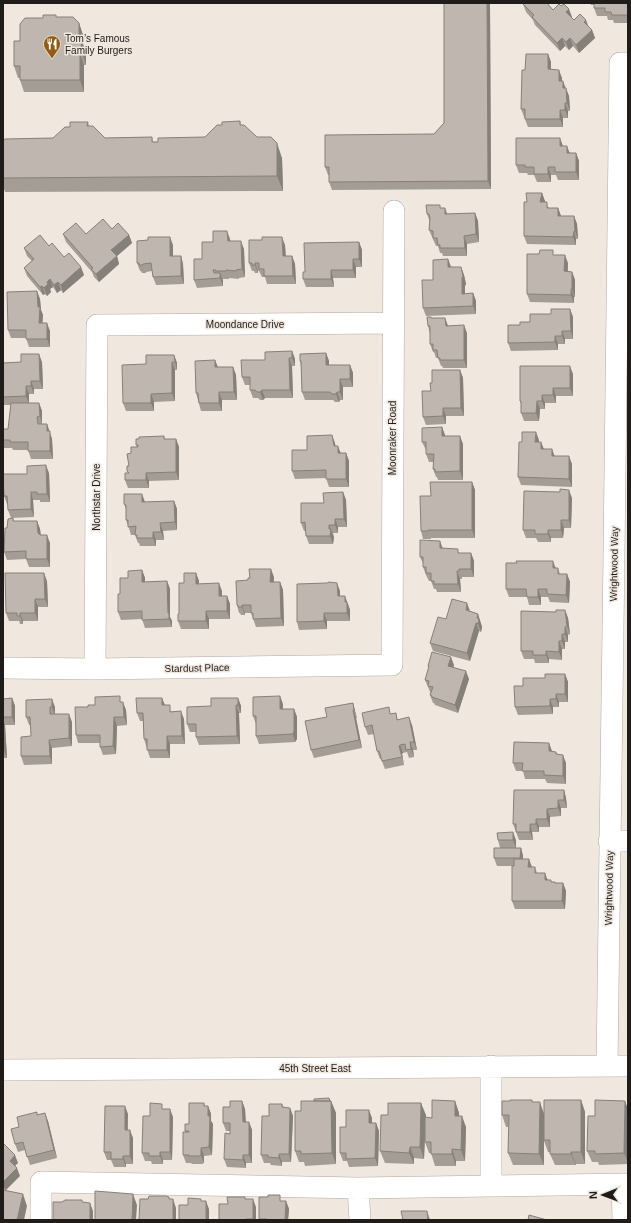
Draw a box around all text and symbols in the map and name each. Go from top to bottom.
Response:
place label: Tom’s Famous Family Burgers [65,33,132,56]
restaurant icon: Tom’s Famous Family Burgers [42,34,62,59]
street label: Moondance Drive [206,319,285,330]
street label: Moonraker Road [387,401,398,475]
street label: Northstar Drive [91,463,102,531]
street label: Wrightwood Way [608,526,620,602]
street label: Stardust Place [164,662,230,674]
street label: Wrightwood Way [603,850,615,926]
street label: 45th Street East [279,1063,351,1074]
north arrow [583,1175,623,1215]
text: N [587,1191,599,1199]

